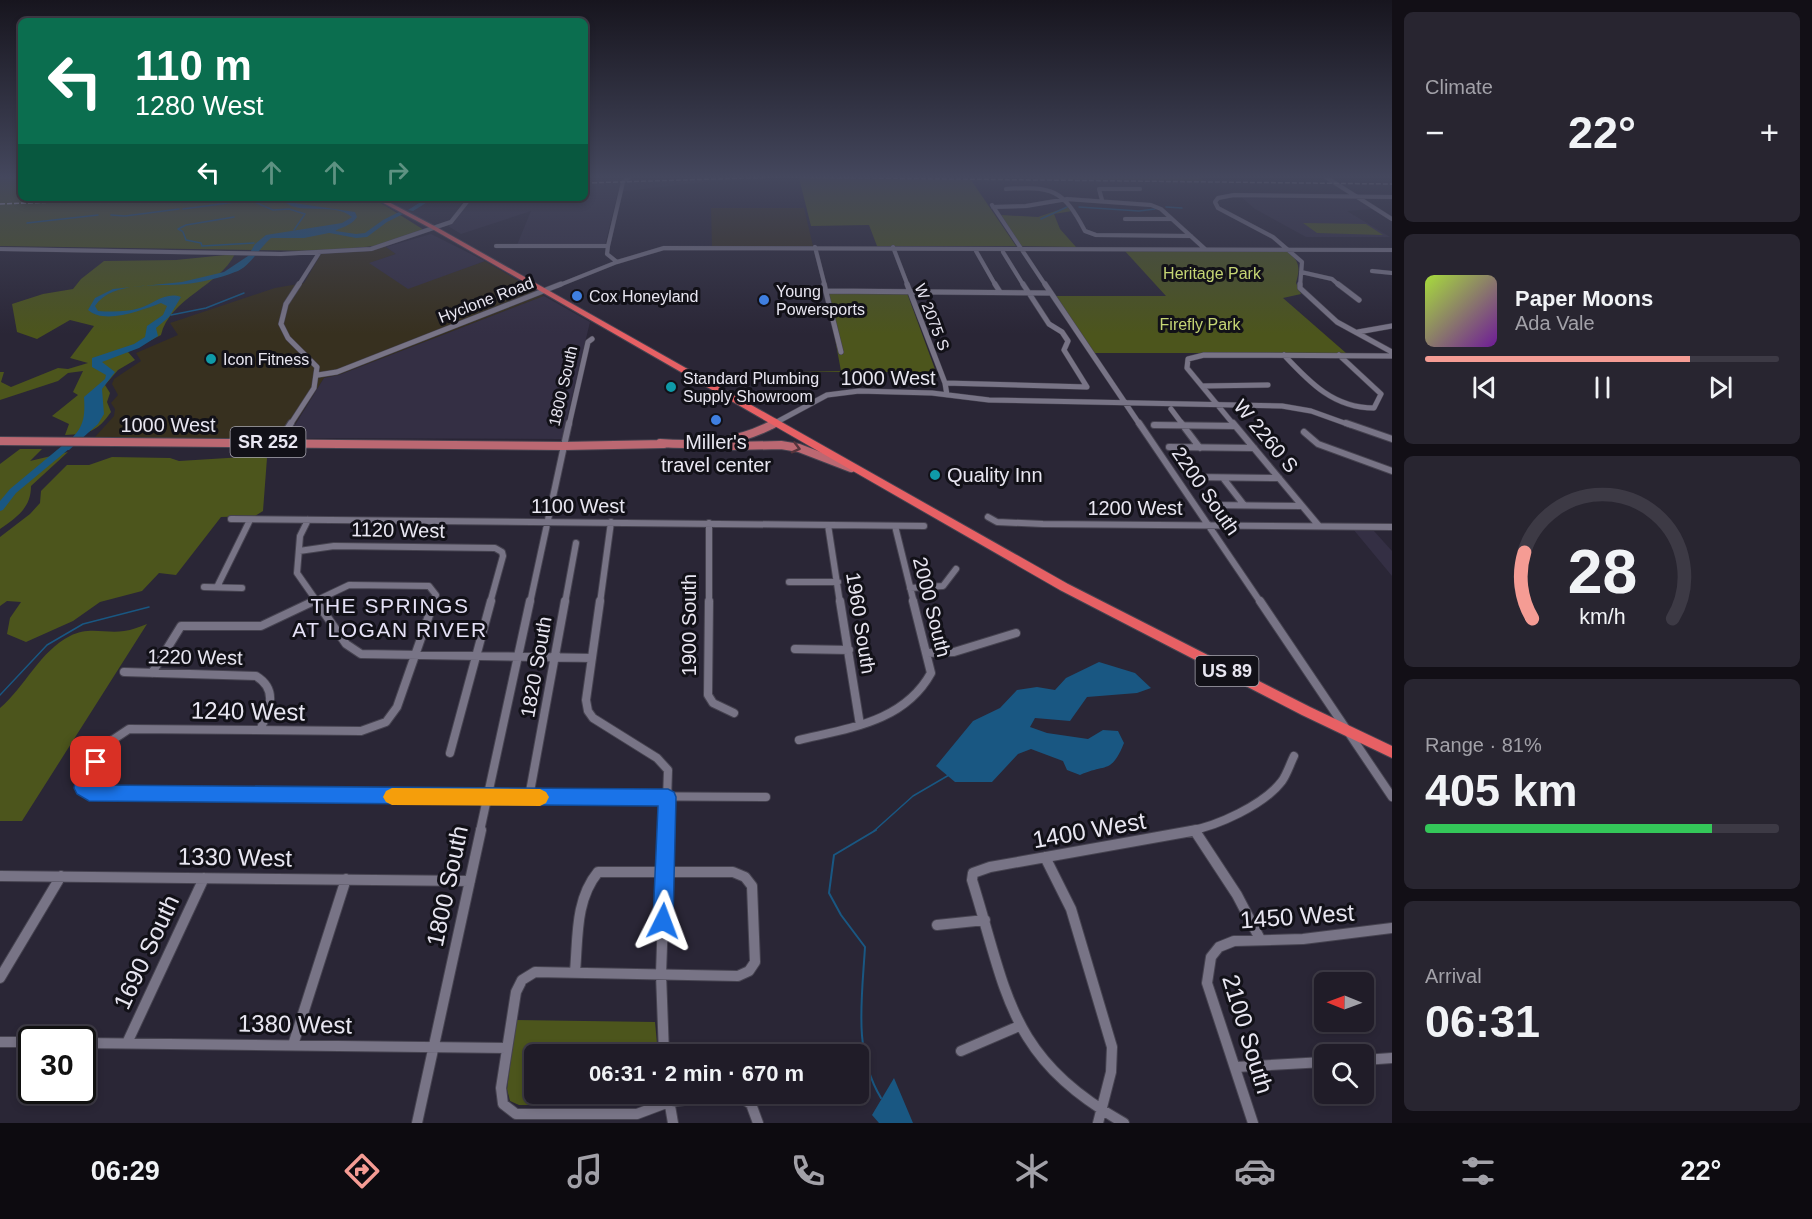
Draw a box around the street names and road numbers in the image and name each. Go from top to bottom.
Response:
street label: Hyclone Road [436,274,536,326]
street label: W 2075 S [911,281,953,353]
street label: 1800 South [546,344,580,428]
street label: 1000 West [840,367,936,389]
street label: W 2260 S [1229,395,1303,477]
street label: 1000 West [120,414,216,436]
road number: SR 252 [230,427,306,457]
street label: 2200 South [1168,443,1244,539]
street label: 1100 West [531,495,625,517]
street label: 1200 West [1087,497,1183,519]
street label: 1120 West [351,518,446,542]
street label: 2000 South [909,555,955,659]
street label: 1960 South [842,571,880,675]
street label: 1900 South [678,574,700,676]
street label: 1820 South [516,615,556,719]
street label: 1220 West [147,645,243,669]
road number: US 89 [1196,656,1258,686]
street label: 1240 West [191,697,306,726]
street label: 1400 West [1030,807,1148,853]
street label: 1800 South [421,823,473,949]
street label: 1330 West [178,843,293,872]
street label: 1690 South [108,891,184,1013]
street label: 1450 West [1239,899,1355,933]
street label: 2100 South [1217,971,1279,1097]
street label: 1380 West [238,1010,353,1039]

